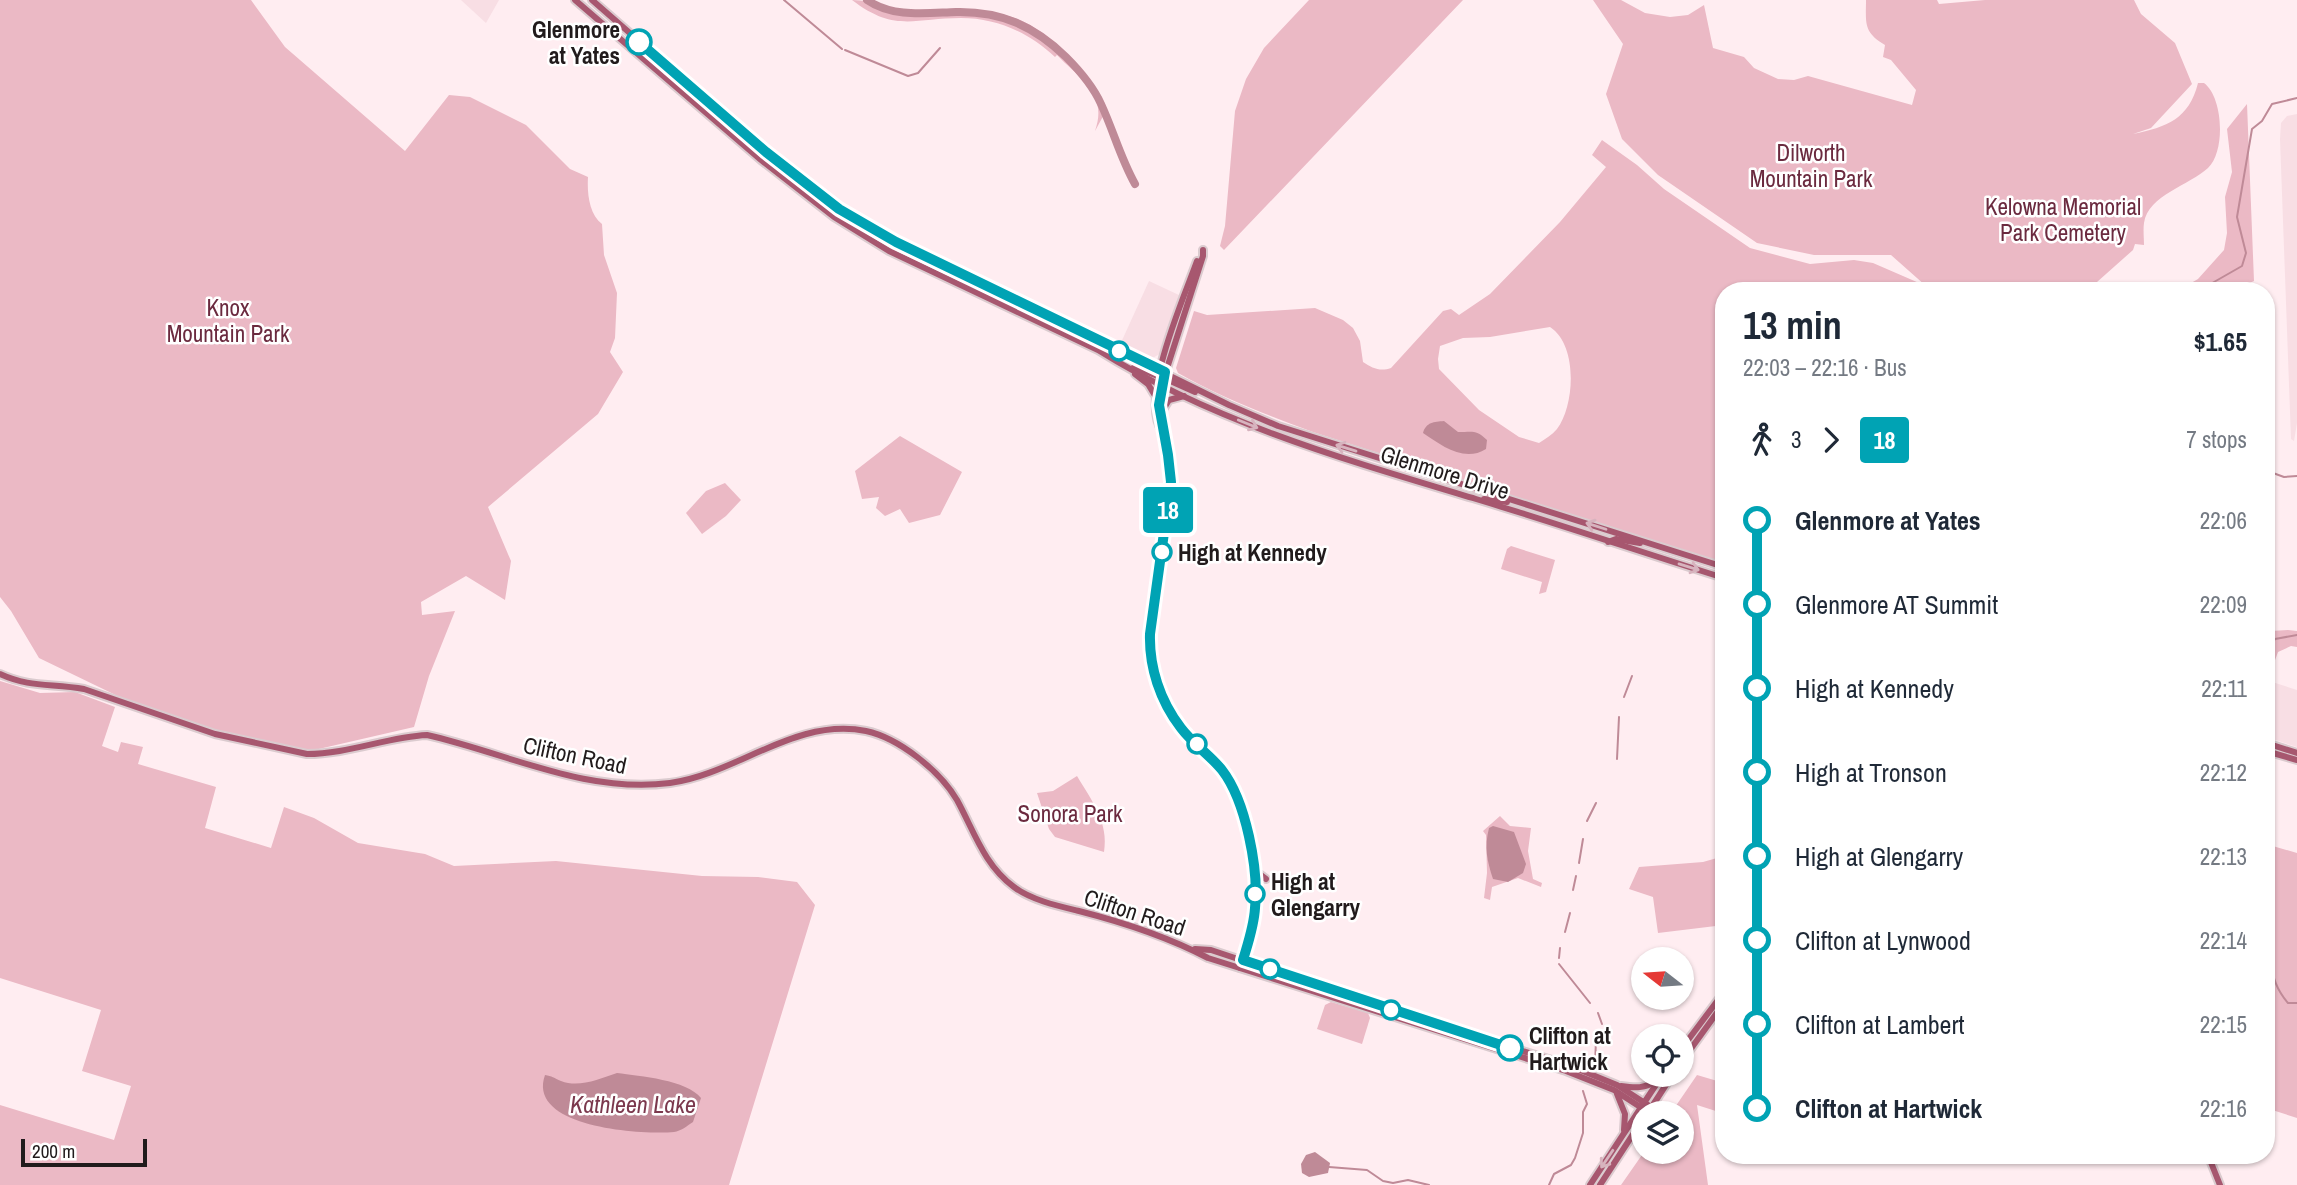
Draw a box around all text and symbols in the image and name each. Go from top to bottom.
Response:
place label: Glenmore at Yates [532,14,620,71]
marker: Glenmore at Yates [626,29,652,55]
park label: Dilworth Mountain Park [1750,137,1873,194]
park label: Kelowna Memorial Park Cemetery [1985,191,2141,248]
park label: Knox Mountain Park [167,292,290,349]
text: 13 min [1743,300,1842,351]
text: $1.65 [2194,324,2247,359]
unlabelled marker [1109,341,1129,361]
text: 22:03 – 22:16 · Bus [1743,352,1907,383]
one-way arrow [1236,418,1258,431]
icon: walk [1743,421,1781,459]
icon: forward [1812,421,1850,459]
text: 3 [1791,424,1802,455]
text: 18 [1874,424,1895,456]
text: 7 stops [2186,424,2247,455]
street label: Glenmore Drive [1377,438,1513,506]
one-way arrow [1335,441,1357,454]
line badge: 18 [1136,487,1200,533]
text: 18 [1157,494,1179,526]
text: Glenmore at Yates [1795,503,1981,538]
text: 22:06 [2200,505,2247,536]
one-way arrow [1585,518,1607,531]
place label: High at Kennedy [1178,537,1327,568]
marker: High at Kennedy [1152,542,1172,562]
one-way arrow [1678,562,1700,574]
text: Glenmore AT Summit [1795,587,1998,622]
text: 22:09 [2200,589,2247,620]
text: High at Kennedy [1795,671,1954,706]
text: 22:11 [2201,673,2247,704]
street label: Clifton Road [521,729,629,781]
unlabelled marker [1187,734,1207,754]
text: High at Tronson [1795,755,1947,790]
text: 22:12 [2200,757,2247,788]
park label: Sonora Park [1018,798,1123,829]
text: High at Glengarry [1795,839,1963,874]
text: 22:13 [2200,841,2247,872]
place label: High at Glengarry [1271,866,1361,923]
street label: Clifton Road [1080,881,1190,943]
marker: High at Glengarry [1245,884,1265,904]
text: Clifton at Lynwood [1795,923,1971,958]
text: 22:14 [2200,925,2247,956]
north arrow [1631,947,1694,1010]
map controls [1631,947,1694,1164]
unlabelled marker [1260,959,1280,979]
unlabelled marker [1381,1000,1401,1020]
text: Clifton at Lambert [1795,1007,1964,1042]
text: 22:15 [2200,1009,2247,1040]
place label: Clifton at Hartwick [1529,1020,1611,1077]
button: locate [1631,1024,1694,1087]
marker: Clifton at Hartwick [1497,1035,1523,1061]
water label: Kathleen Lake [570,1088,696,1120]
text: Clifton at Hartwick [1795,1091,1982,1126]
text: 22:16 [2200,1093,2247,1124]
button: layers [1631,1101,1694,1164]
scale bar [21,1136,147,1168]
text: 200 m [32,1138,75,1164]
one-way arrow [1600,1149,1614,1169]

